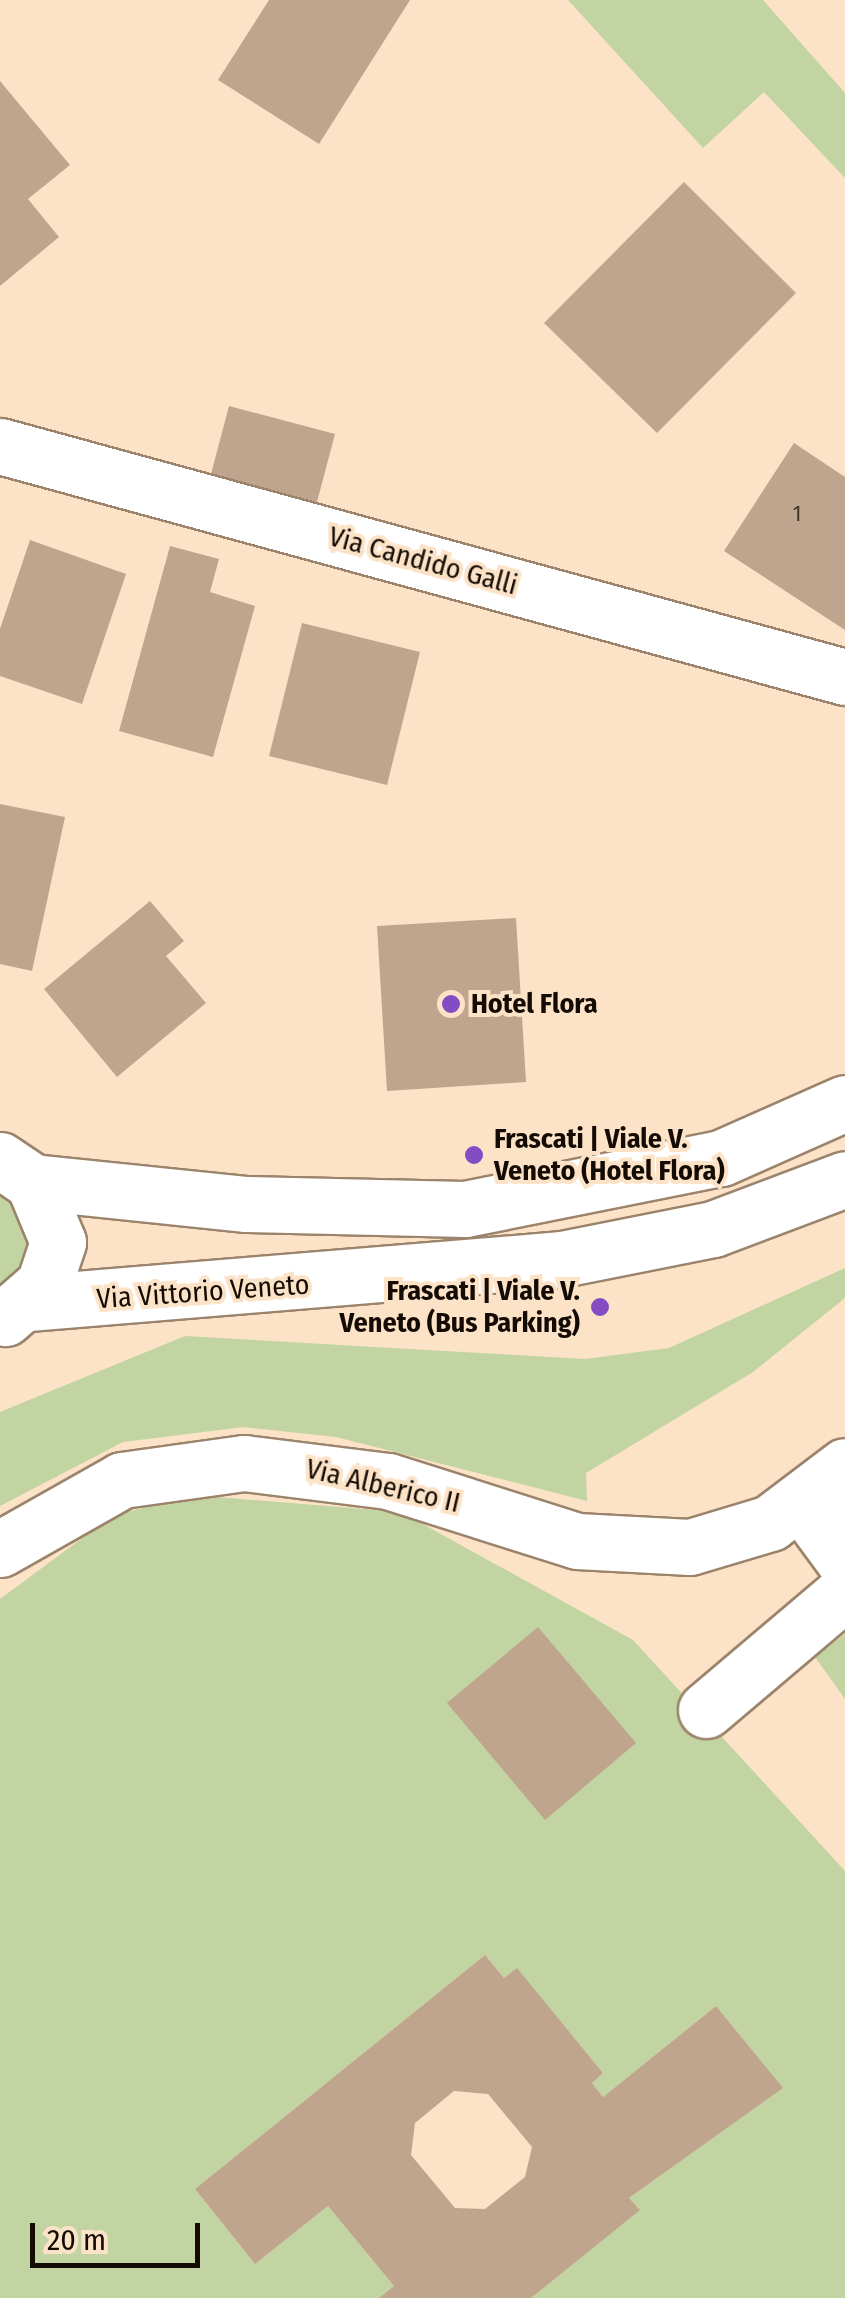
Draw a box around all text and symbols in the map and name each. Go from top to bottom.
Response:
house number: 1 [793,501,801,527]
street label: Via Candido Galli [325,520,521,602]
place label: Hotel Flora [471,987,598,1021]
marker: Hotel Flora [440,993,462,1015]
place label: Frascati | Viale V. Veneto (Hotel Flora) [494,1122,725,1188]
marker: Frascati | Viale V. Veneto (Hotel Flora) [463,1144,485,1166]
street label: Via Vittorio Veneto [96,1268,310,1316]
place label: Frascati | Viale V. Veneto (Bus Parking) [340,1274,580,1340]
marker: Frascati | Viale V. Veneto (Bus Parking) [589,1296,611,1318]
street label: Via Alberico II [303,1452,463,1520]
scale bar [35,2203,205,2265]
text: 20 m [47,2222,106,2258]

